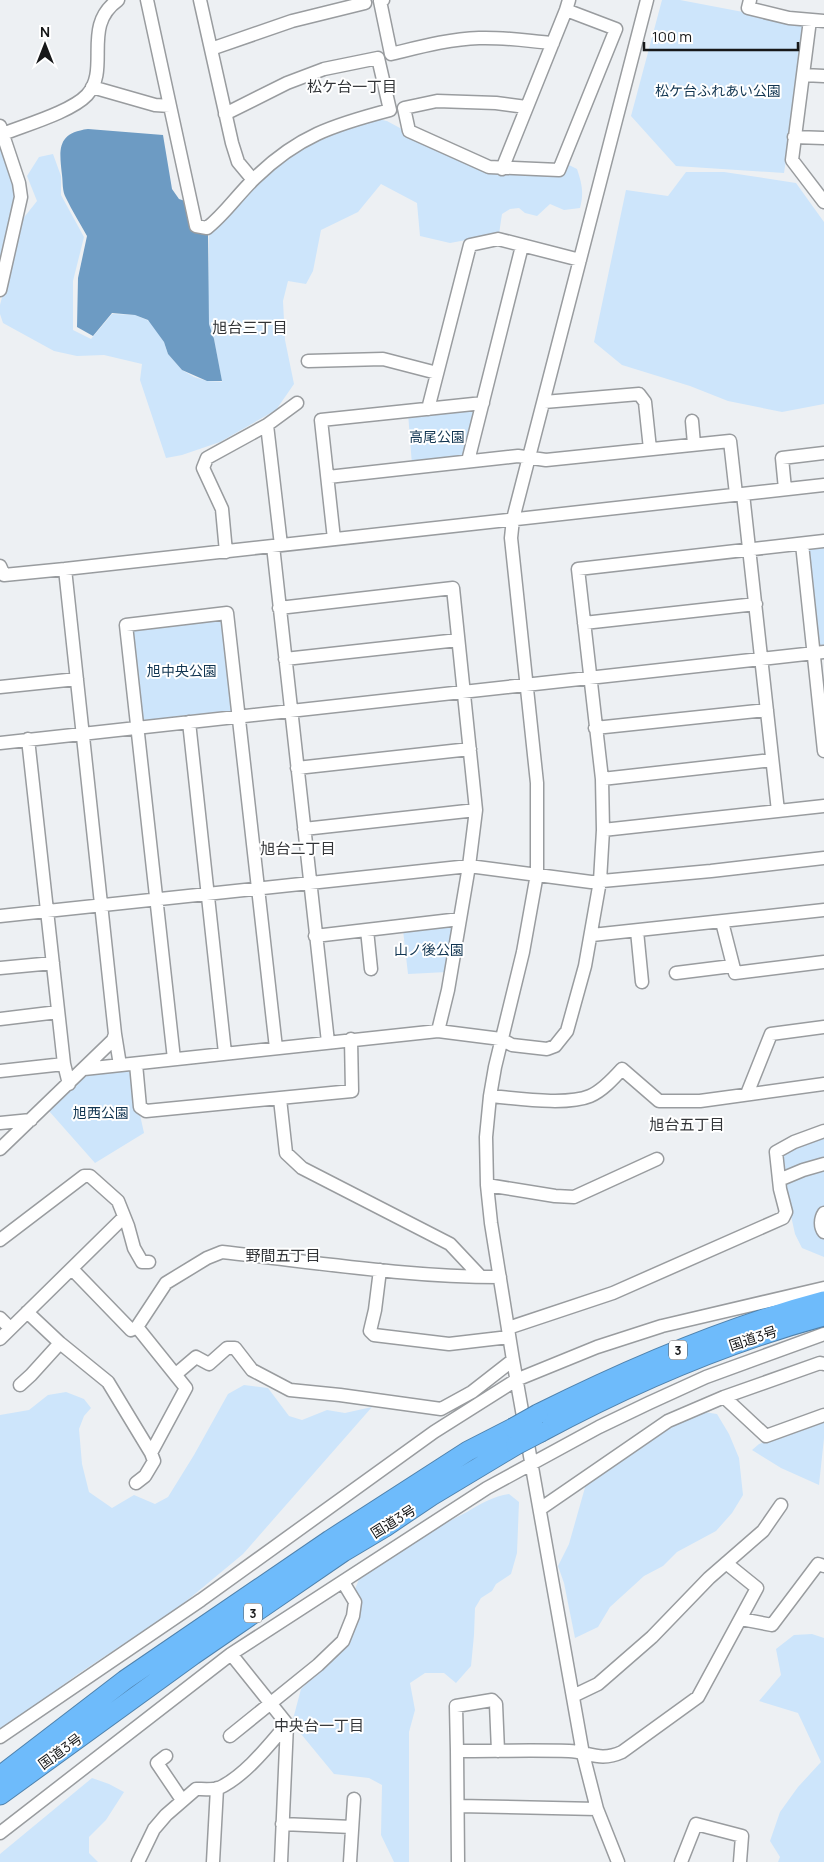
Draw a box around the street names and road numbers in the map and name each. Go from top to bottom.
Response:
street label: 国道3号 [726,1321,780,1355]
road number: 3 [669,1340,687,1360]
street label: 国道3号 [367,1500,419,1542]
road number: 3 [244,1604,262,1622]
street label: 国道3号 [34,1729,86,1773]

